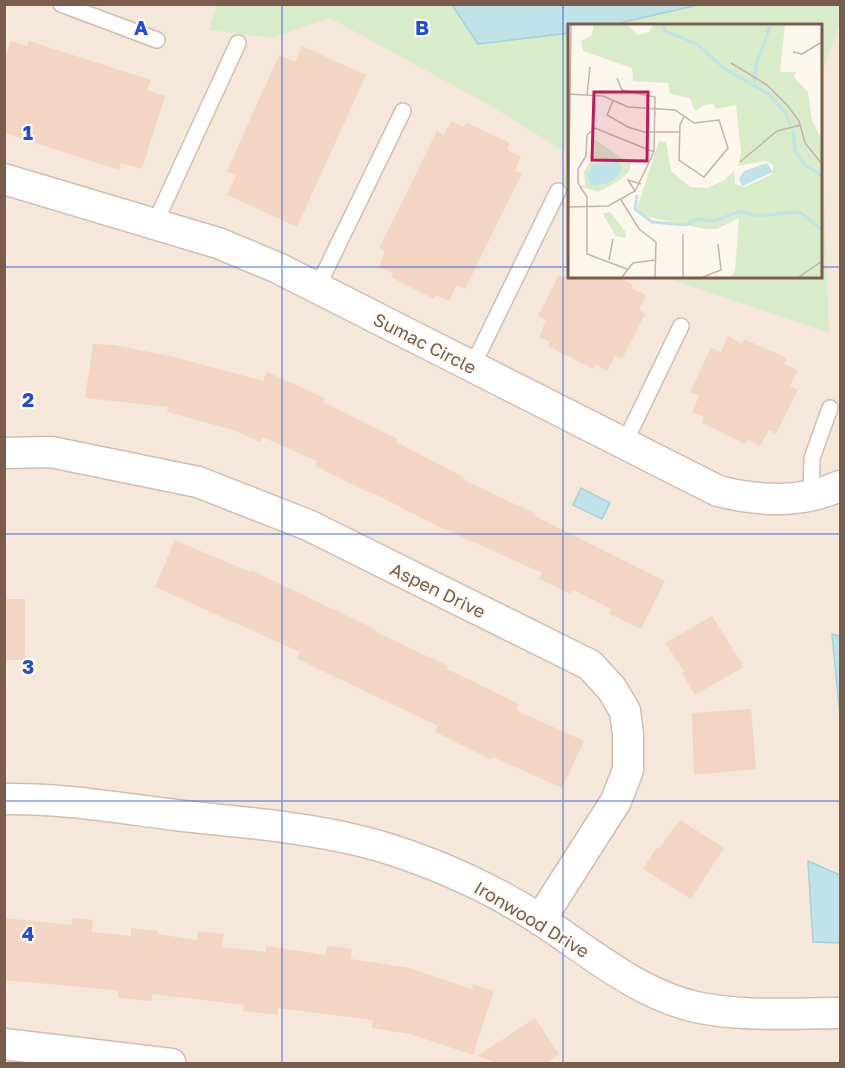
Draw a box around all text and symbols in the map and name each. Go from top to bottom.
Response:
text: A [134,15,148,39]
text: B [415,15,429,39]
inset map [568,24,821,278]
text: 1 [23,120,33,144]
street label: Sumac Circle [370,308,480,378]
text: 2 [22,387,34,411]
street label: Aspen Drive [387,557,489,623]
text: 3 [22,654,34,678]
street label: Ironwood Drive [470,876,594,962]
text: 4 [22,921,34,945]

